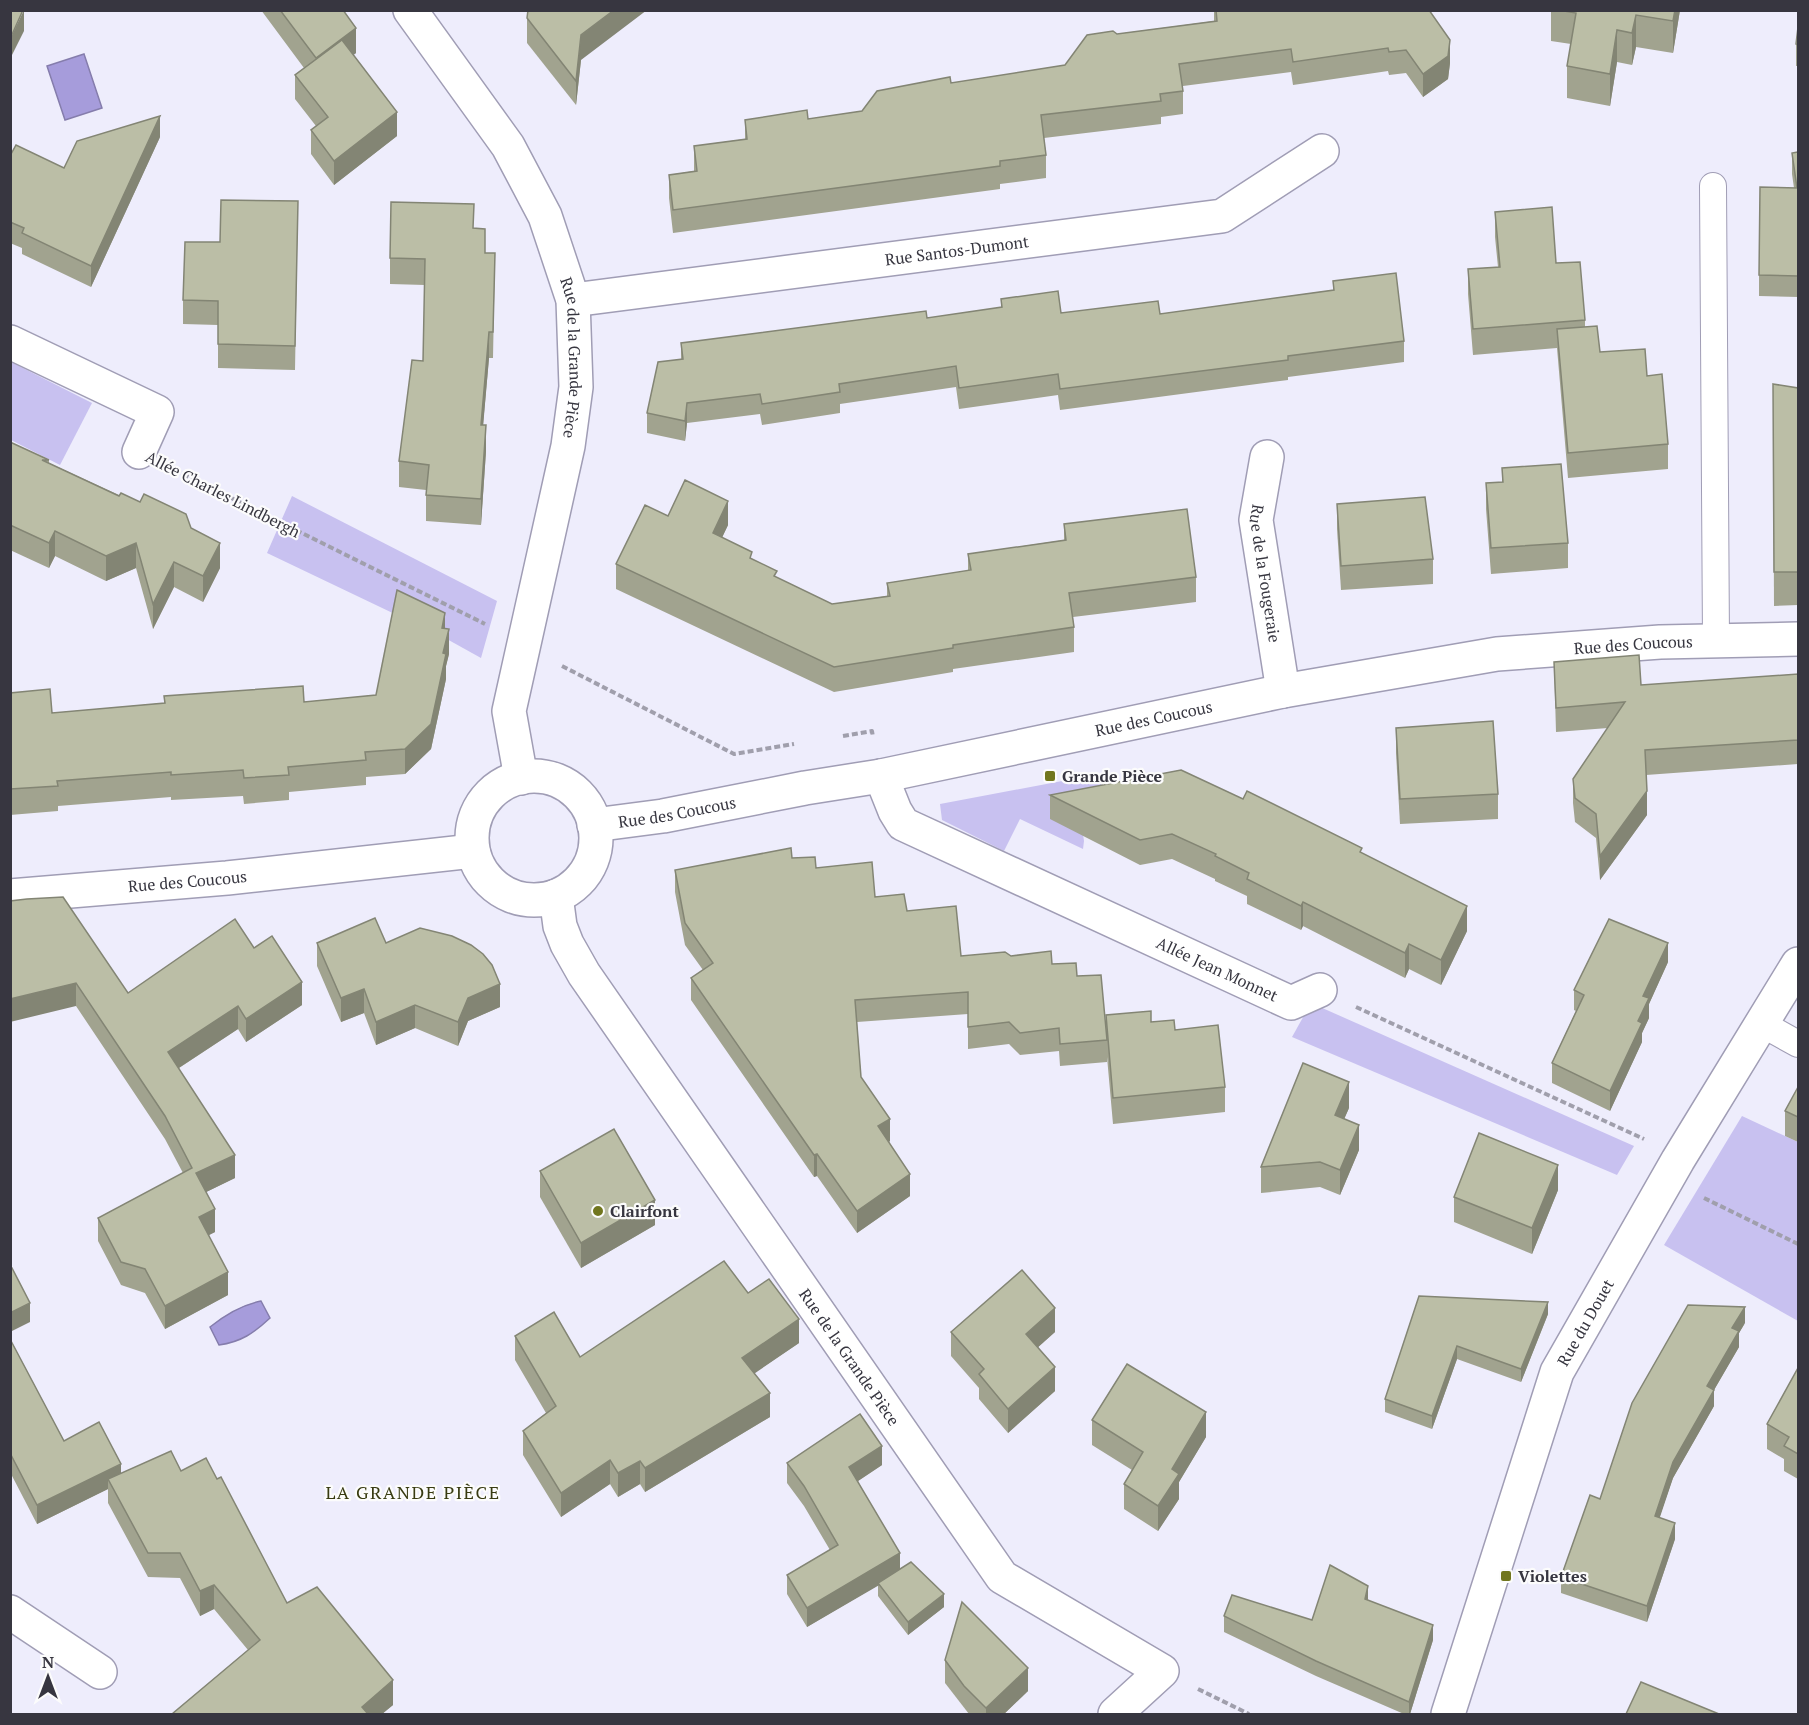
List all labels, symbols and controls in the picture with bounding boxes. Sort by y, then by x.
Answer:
street label: Rue Santos-Dumont [884,230,1030,271]
street label: Rue de la Grande Pièce [555,274,587,440]
street label: Allée Charles Lindbergh [142,445,305,543]
street label: Rue de la Fougeraie [1245,503,1286,644]
street label: Rue des Coucous [1573,630,1693,659]
street label: Rue des Coucous [1093,695,1214,741]
place label: Grande Pièce [1062,765,1163,787]
marker: Grande Pièce [1043,769,1057,783]
street label: Rue des Coucous [617,791,738,833]
street label: Rue des Coucous [127,865,248,897]
street label: Allée Jean Monnet [1153,931,1282,1006]
place label: Clairfont [610,1200,679,1222]
marker: Clairfont [591,1204,605,1218]
street label: Rue du Douet [1552,1275,1619,1370]
street label: Rue de la Grande Pièce [794,1284,905,1430]
district label: LA GRANDE PIÈCE [325,1480,501,1504]
place label: Violettes [1518,1565,1587,1587]
marker: Violettes [1499,1569,1513,1583]
north arrow [18,1647,78,1707]
text: N [42,1651,54,1673]

